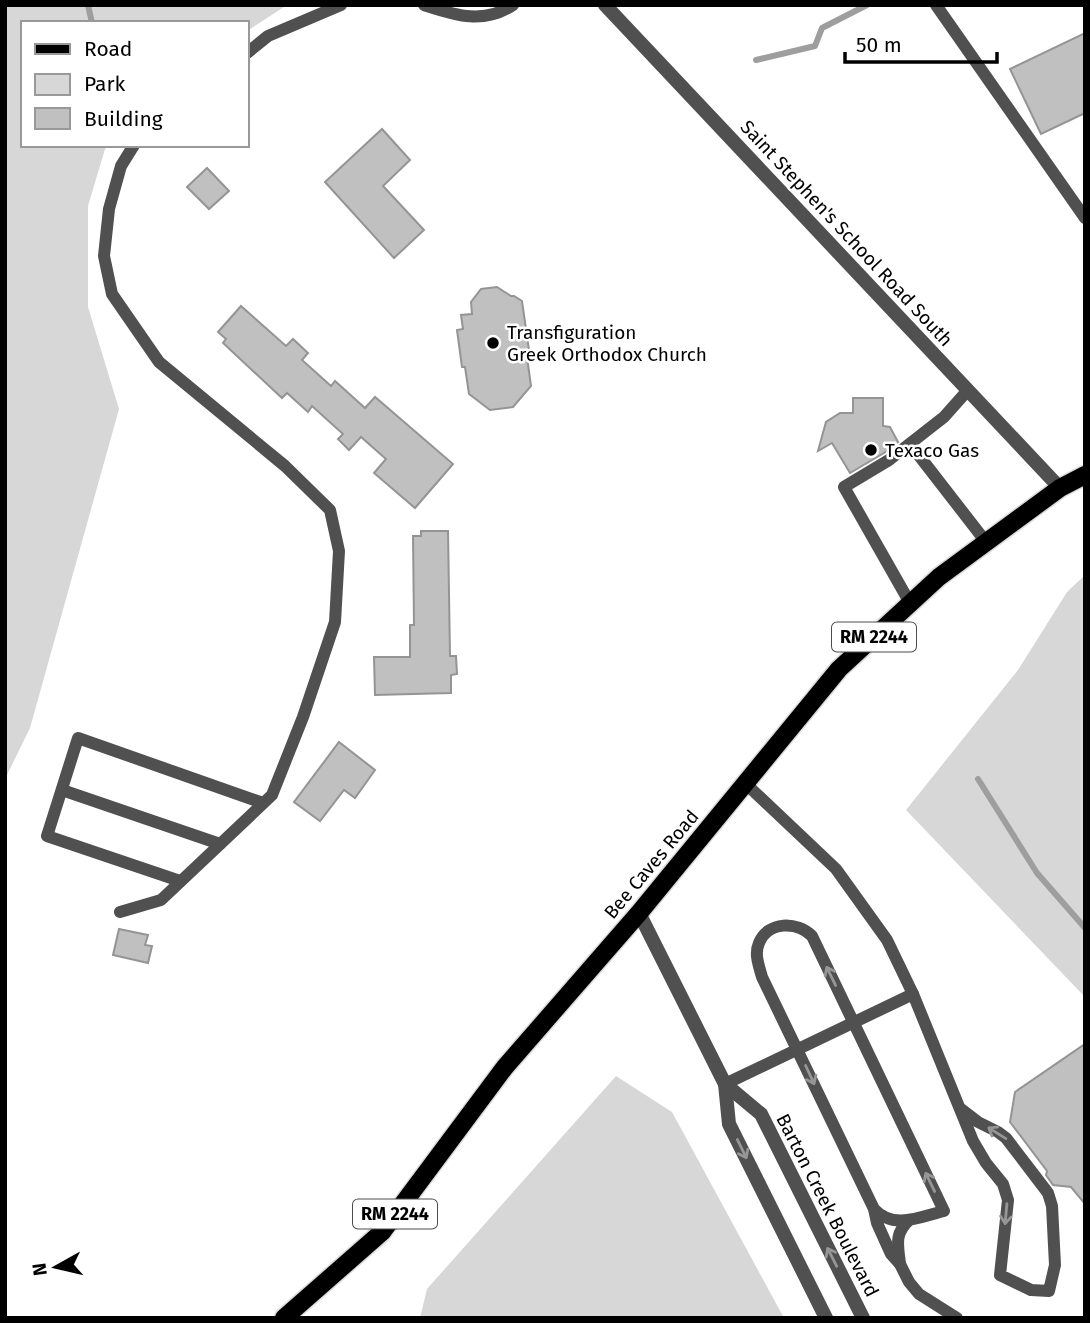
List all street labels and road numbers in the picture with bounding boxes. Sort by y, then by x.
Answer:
street label: Saint Stephen's School Road South [736,116,958,351]
road number: RM 2244 [832,622,916,652]
street label: Bee Caves Road [599,805,704,923]
street label: Barton Creek Boulevard [771,1110,884,1301]
road number: RM 2244 [353,1199,437,1228]

